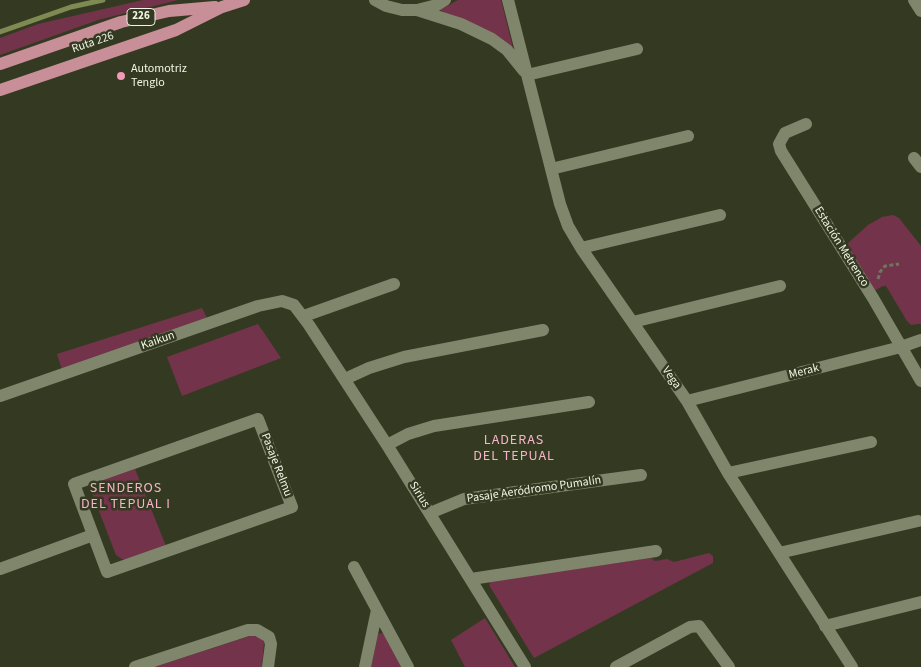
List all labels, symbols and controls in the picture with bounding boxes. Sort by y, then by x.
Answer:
road number: 226 [127,8,155,26]
street label: Ruta 226 [70,29,116,57]
place label: Automotriz Tenglo [131,62,187,90]
marker: Automotriz Tenglo [115,70,127,82]
street label: Estación Metrenco [811,204,871,290]
street label: Kaikun [139,329,177,353]
street label: Merak [787,361,821,383]
street label: Vega [658,364,684,392]
street label: Pasaje Relmu [257,431,295,499]
district label: LADERAS DEL TEPUAL [472,433,556,466]
street label: Pasaje Aeródromo Pumalín [466,473,602,507]
street label: Sirius [405,479,433,511]
district label: SENDEROS DEL TEPUAL I [79,481,173,514]

